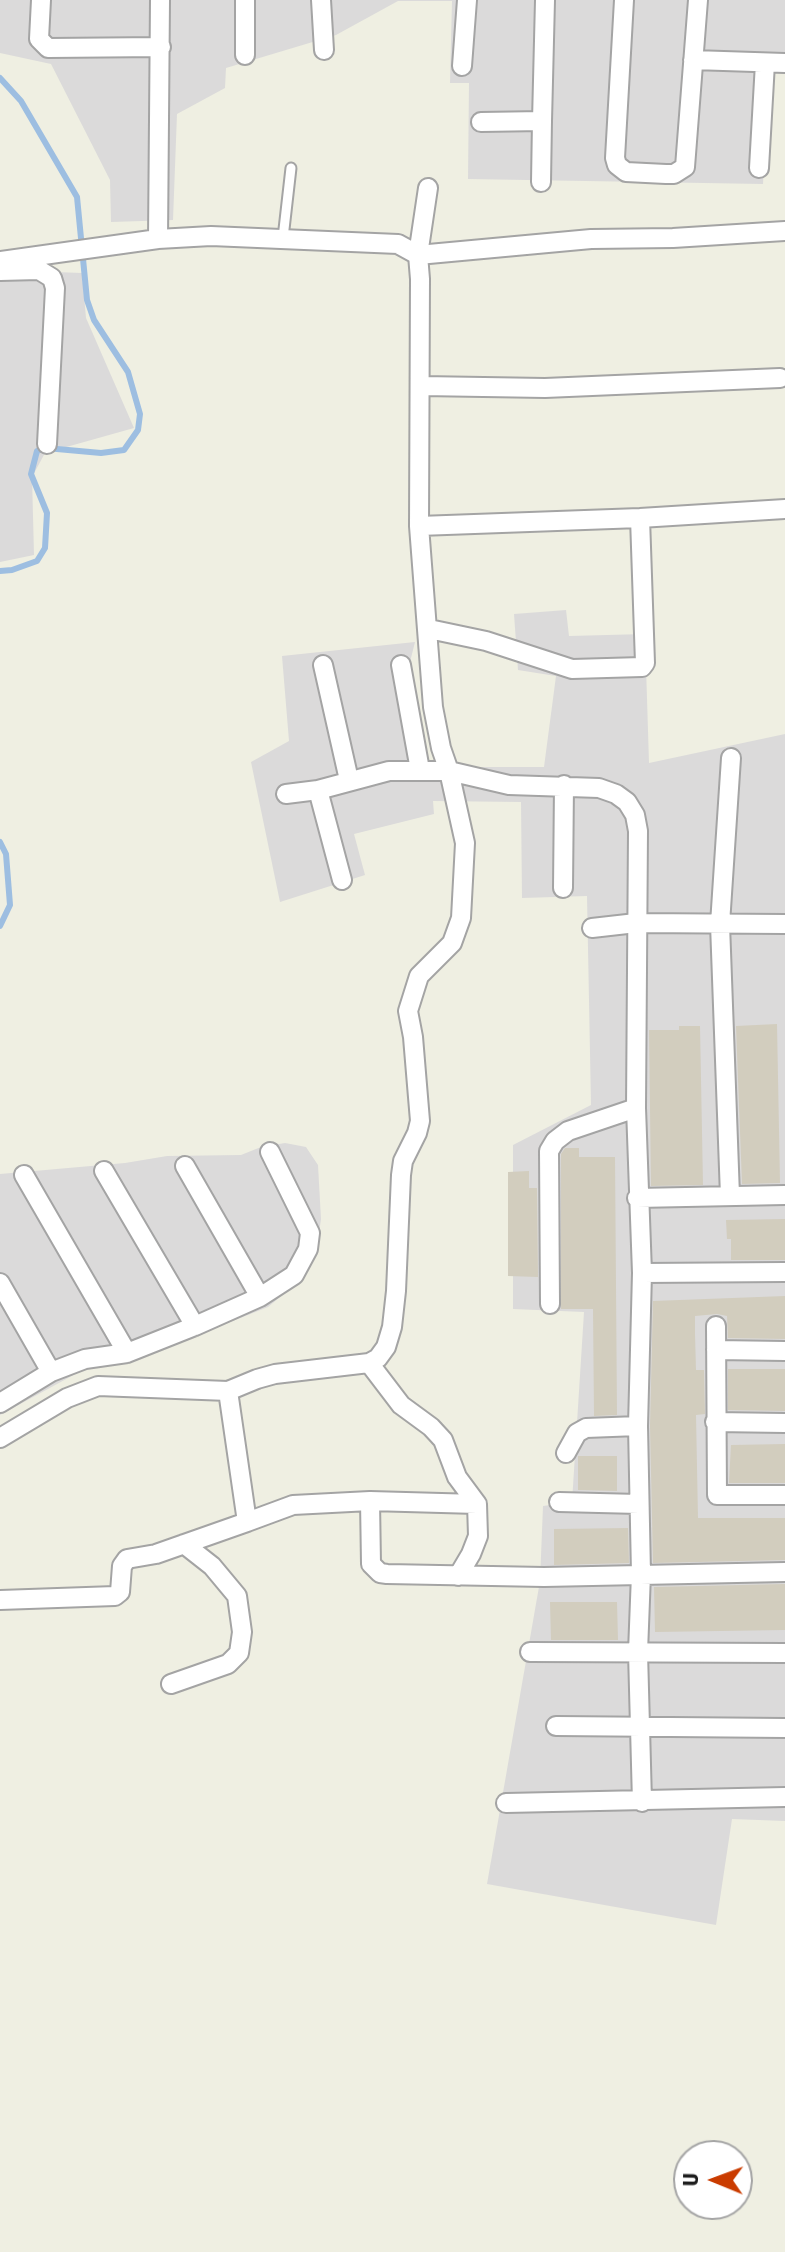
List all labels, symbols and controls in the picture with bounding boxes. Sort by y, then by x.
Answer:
north arrow [673,2140,753,2220]
text: U [677,2173,704,2186]

